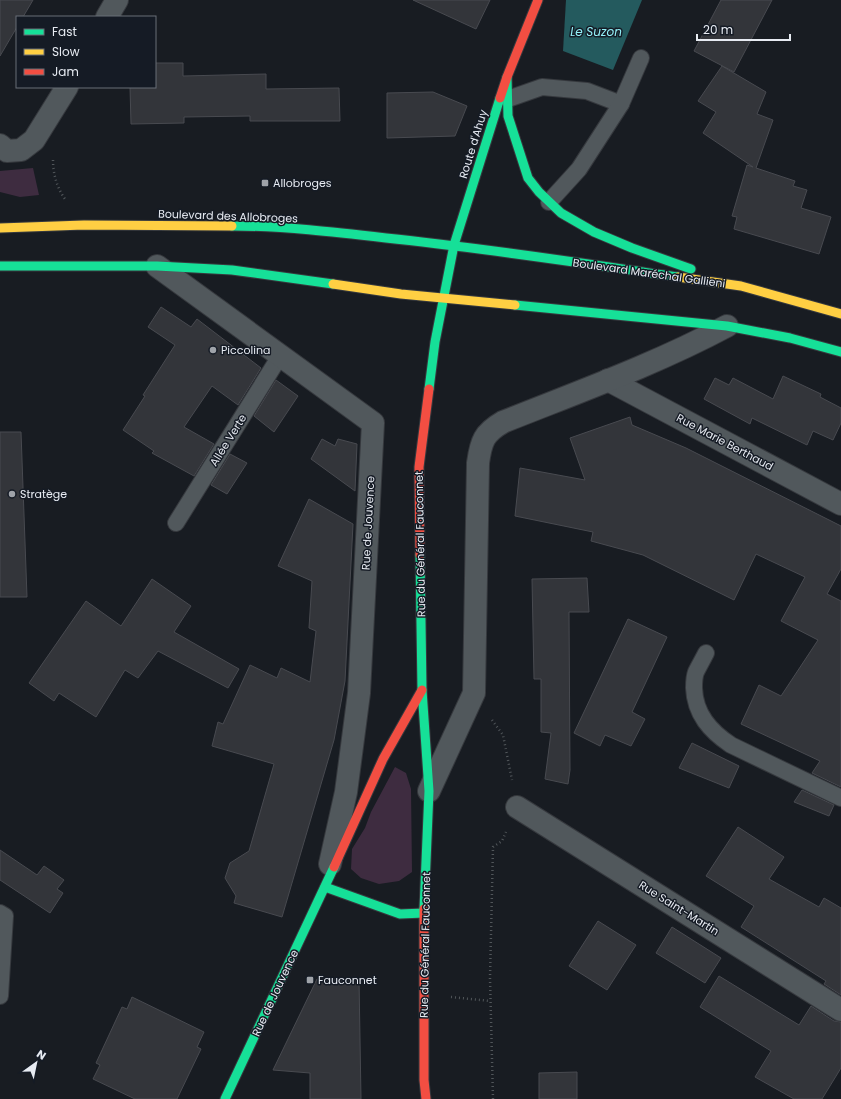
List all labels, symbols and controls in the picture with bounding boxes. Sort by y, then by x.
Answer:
legend [16,16,156,88]
scale bar [697,16,790,42]
text: 20 m [703,21,733,38]
text: Fast [52,23,77,40]
water label: Le Suzon [570,23,622,40]
text: Slow [52,43,80,60]
text: Jam [52,63,79,80]
street label: Route d'Ahuy [455,107,491,180]
place label: Allobroges [273,175,332,191]
marker: Allobroges [260,178,270,188]
street label: Boulevard des Allobroges [158,206,298,226]
street label: Boulevard Maréchal Gallieni [572,254,727,292]
place label: Piccolina [221,342,270,358]
marker: Piccolina [208,345,218,355]
street label: Rue Marie Berthaud [674,410,776,474]
street label: Allée Verte [206,411,250,469]
street label: Rue du Général Fauconnet [411,471,429,617]
street label: Rue de Jouvence [358,475,378,570]
place label: Stratège [20,486,67,502]
marker: Stratège [7,489,17,499]
street label: Rue du Général Fauconnet [416,872,434,1018]
street label: Rue Saint-Martin [636,877,722,939]
street label: Rue de Jouvence [248,947,302,1039]
place label: Fauconnet [318,972,377,988]
marker: Fauconnet [305,975,315,985]
north arrow [16,1043,56,1083]
text: N [34,1046,49,1064]

